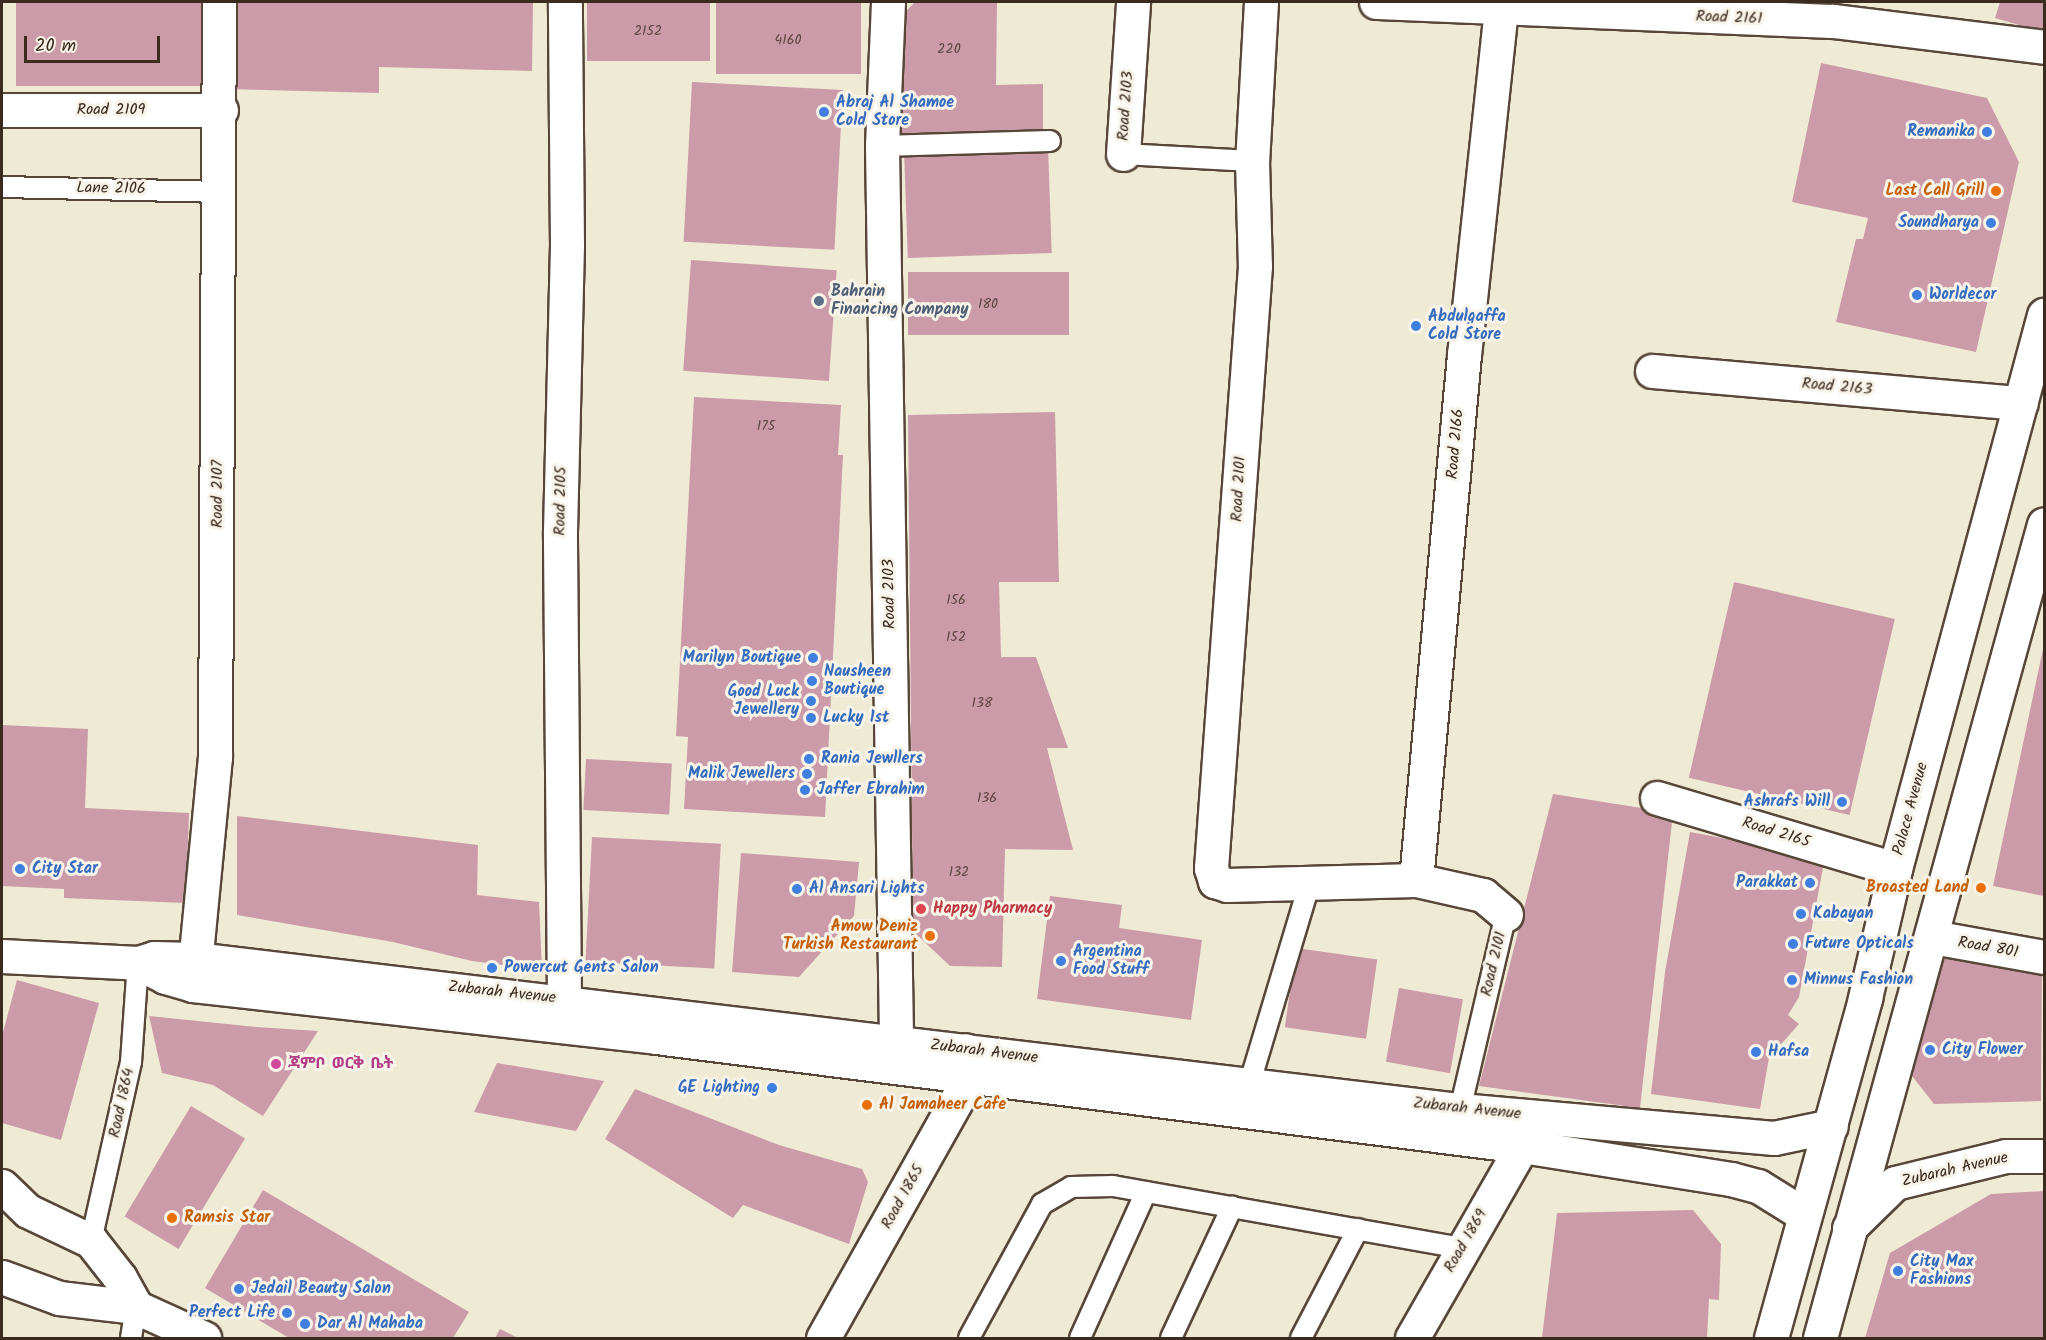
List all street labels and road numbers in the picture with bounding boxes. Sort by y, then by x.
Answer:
street label: Road 2161 [1695,7,1763,29]
street label: Road 2103 [1114,70,1138,142]
street label: Road 2109 [77,100,145,120]
street label: Lane 2106 [76,179,146,199]
street label: Road 2163 [1801,374,1873,400]
street label: Road 2166 [1443,408,1469,480]
street label: Road 2101 [1228,456,1250,522]
street label: Road 2107 [208,460,228,528]
street label: Road 2105 [551,466,571,536]
street label: Road 2103 [880,559,900,629]
street label: Palace Avenue [1889,760,1933,858]
street label: Road 2165 [1740,814,1812,852]
street label: Road 2101 [1477,930,1511,998]
street label: Road 801 [1956,933,2020,963]
street label: Zubarah Avenue [447,978,557,1008]
street label: Zubarah Avenue [929,1036,1039,1068]
street label: Road 1864 [105,1066,139,1140]
street label: Zubarah Avenue [1412,1094,1522,1124]
street label: Zubarah Avenue [1900,1148,2010,1192]
street label: Road 1865 [877,1161,929,1233]
street label: Road 1869 [1440,1206,1492,1276]

